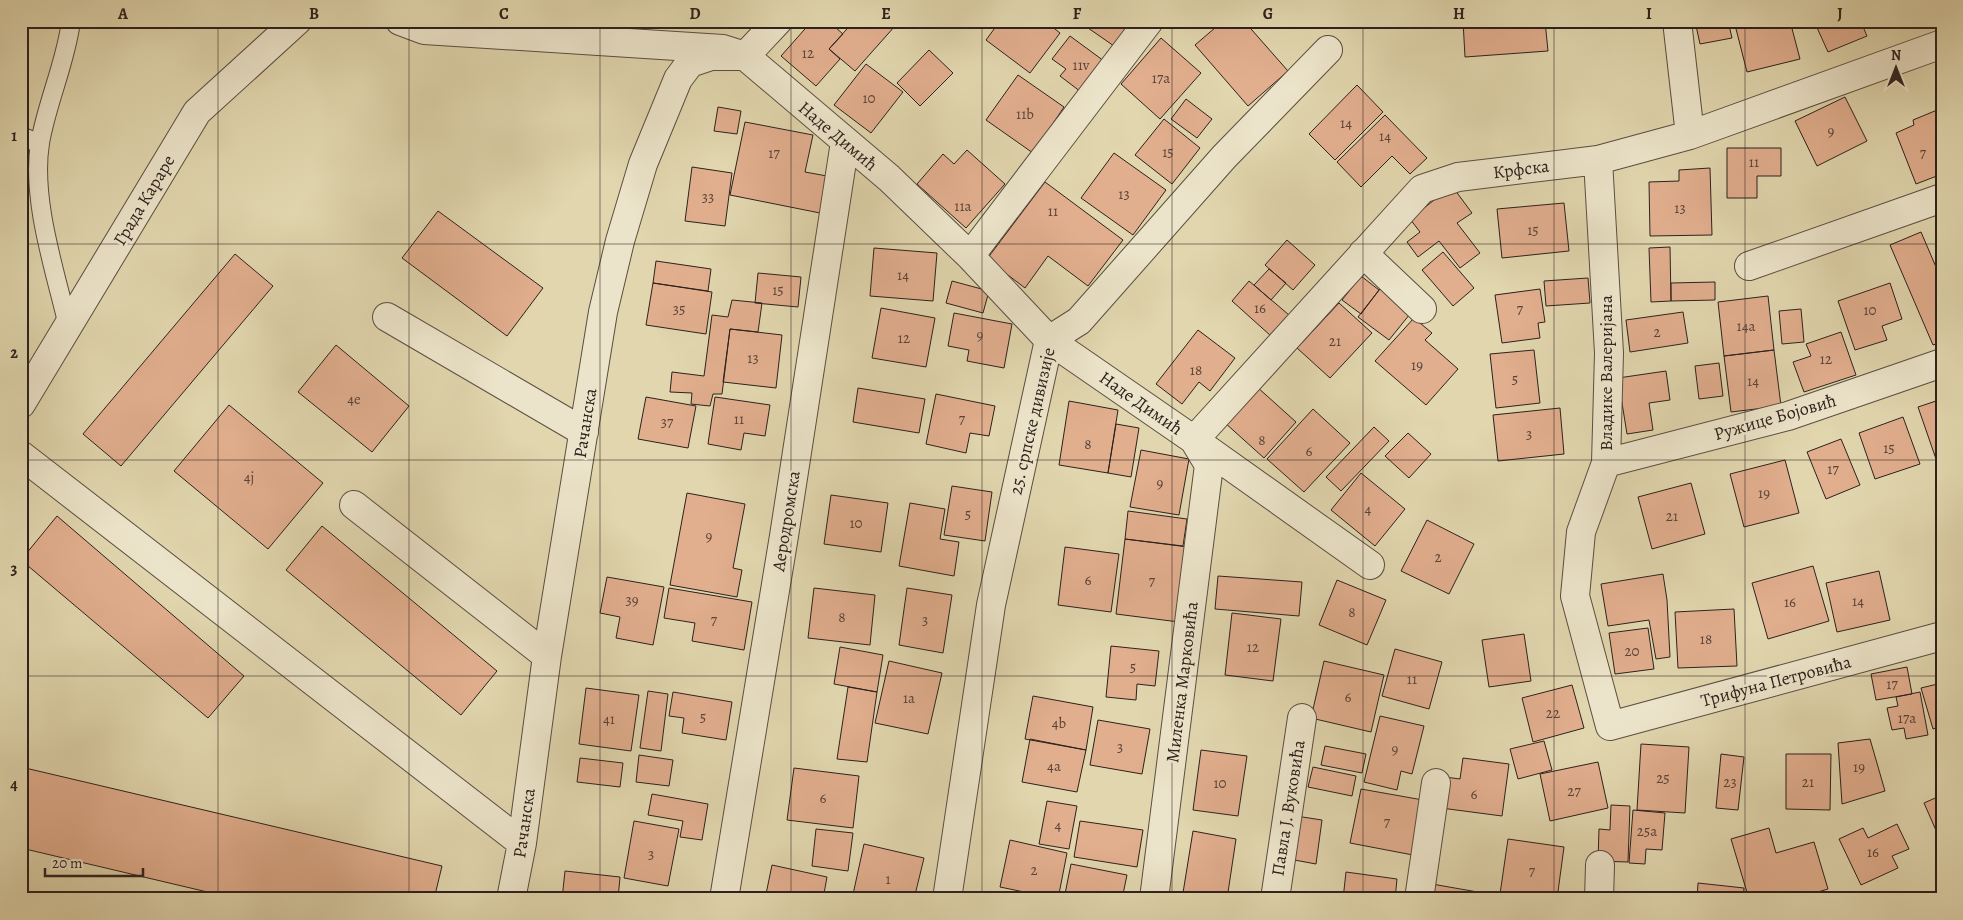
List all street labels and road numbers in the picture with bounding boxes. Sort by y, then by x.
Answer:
street label: Наде Димић [793,96,883,176]
street label: Града Караре [108,150,180,250]
street label: Крфска [1491,154,1551,184]
street label: Владике Валеријана [1594,294,1618,451]
street label: 25. српске дивизије [1003,345,1061,497]
street label: Наде Димић [1095,366,1188,441]
street label: Рачанска [568,386,602,460]
street label: Ружице Бојовић [1711,388,1839,446]
street label: Аеродромска [766,468,806,574]
street label: Миленка Марковића [1160,599,1204,764]
street label: Трифуна Петровића [1698,649,1854,713]
street label: Павла Ј. Вуковића [1265,738,1311,878]
street label: Рачанска [507,786,541,859]

